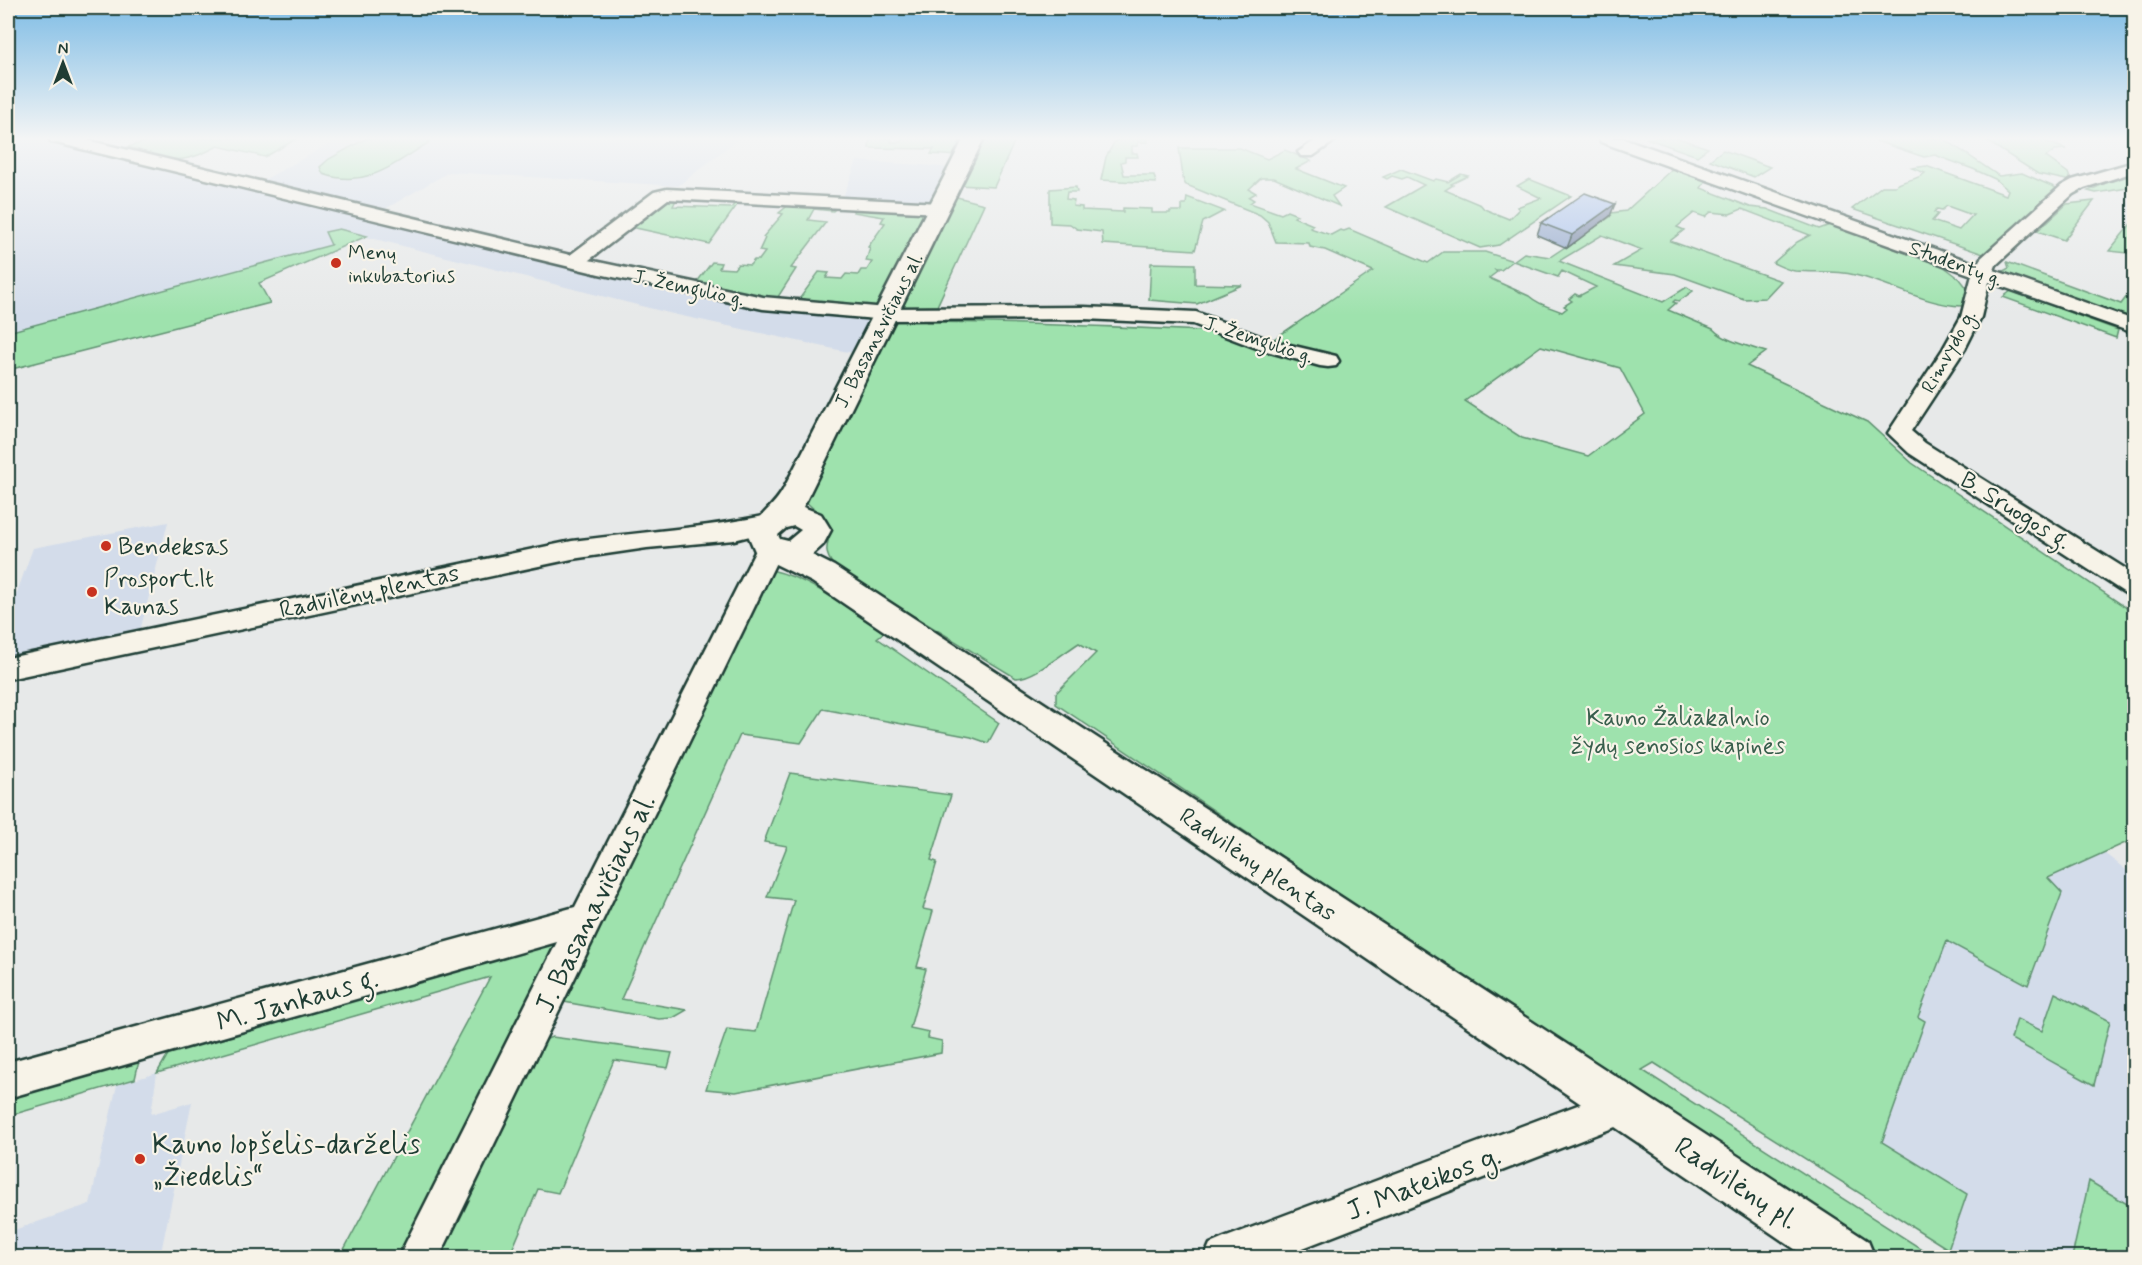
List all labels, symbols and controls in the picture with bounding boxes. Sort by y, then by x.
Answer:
north arrow [33,33,93,93]
text: N [58,39,68,60]
street label: Studentų g. [1905,235,2006,294]
place label: Menų inkubatorius [348,240,455,290]
street label: J. Basanavičiaus al. [829,248,930,413]
marker: Menų inkubatorius [329,256,343,270]
street label: J. Žemgulio g. [630,263,747,315]
street label: Rimvydo g. [1915,305,1984,399]
street label: J. Žemgulio g. [1200,310,1317,373]
street label: B. Sruogos g. [1952,465,2076,560]
place label: Bendeksas [118,532,229,563]
marker: Bendeksas [99,539,113,553]
street label: Radvilėnų plentas [277,558,462,627]
place label: Prosport.lt Kaunas [104,564,214,623]
marker: Prosport.lt Kaunas [85,585,99,599]
park label: Kauno Žaliakalnio žydų senosios kapinės [1571,703,1785,762]
street label: J. Basanavičiaus al. [527,788,665,1020]
street label: Radvilėnų plentas [1173,801,1342,929]
street label: M. Jankaus g. [212,961,384,1045]
place label: Kauno lopšelis-darželis „Žiedelis“ [152,1127,420,1196]
street label: Radvilėnų pl. [1666,1129,1805,1239]
street label: J. Mateikos g. [1341,1138,1507,1233]
marker: Kauno lopšelis-darželis „Žiedelis“ [133,1152,147,1166]

